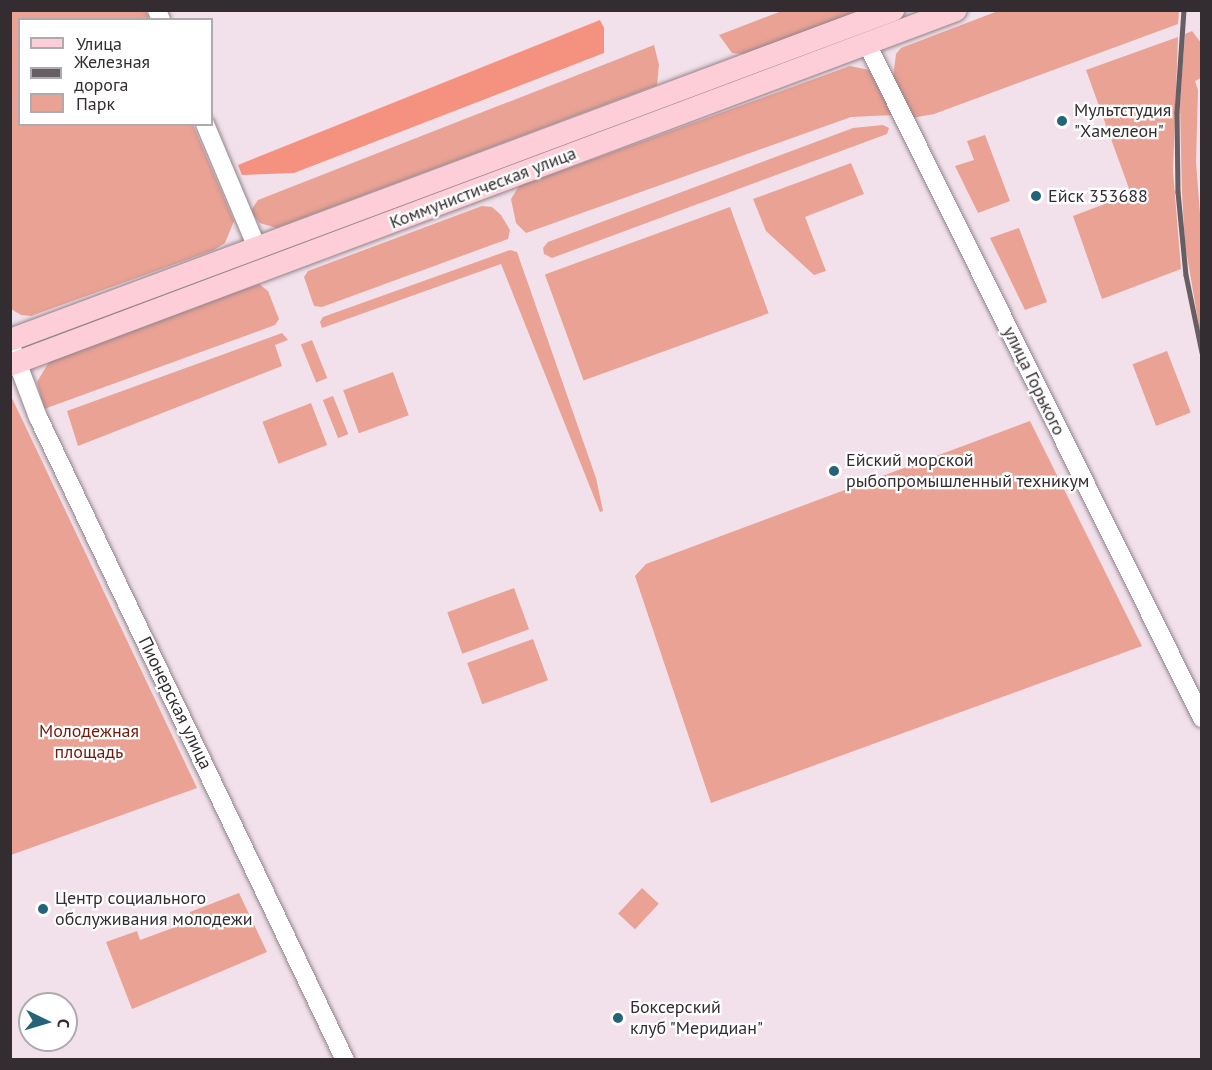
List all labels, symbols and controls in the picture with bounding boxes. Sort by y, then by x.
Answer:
legend [18,18,213,126]
text: Улица [76,32,122,55]
text: Железная дорога [74,50,150,96]
text: Парк [76,92,115,115]
place label: Мультстудия "Хамелеон" [1074,100,1171,142]
marker: Мультстудия "Хамелеон" [1055,114,1069,128]
street label: Коммунистическая улица [387,142,579,234]
place label: Ейск 353688 [1048,185,1148,207]
marker: Ейск 353688 [1029,189,1043,203]
street label: улица Горького [998,323,1070,439]
place label: Ейский морской рыбопромышленный техникум [846,450,1090,492]
marker: Ейский морской рыбопромышленный техникум [827,464,841,478]
street label: Пионерская улица [134,633,216,773]
park label: Молодежная площадь [39,721,139,764]
place label: Центр социального обслуживания молодежи [55,888,253,930]
marker: Центр социального обслуживания молодежи [36,902,50,916]
north arrow [18,992,78,1052]
place label: Боксерский клуб "Меридиан" [630,997,764,1040]
marker: Боксерский клуб "Меридиан" [611,1011,625,1025]
text: С [54,1018,74,1029]

